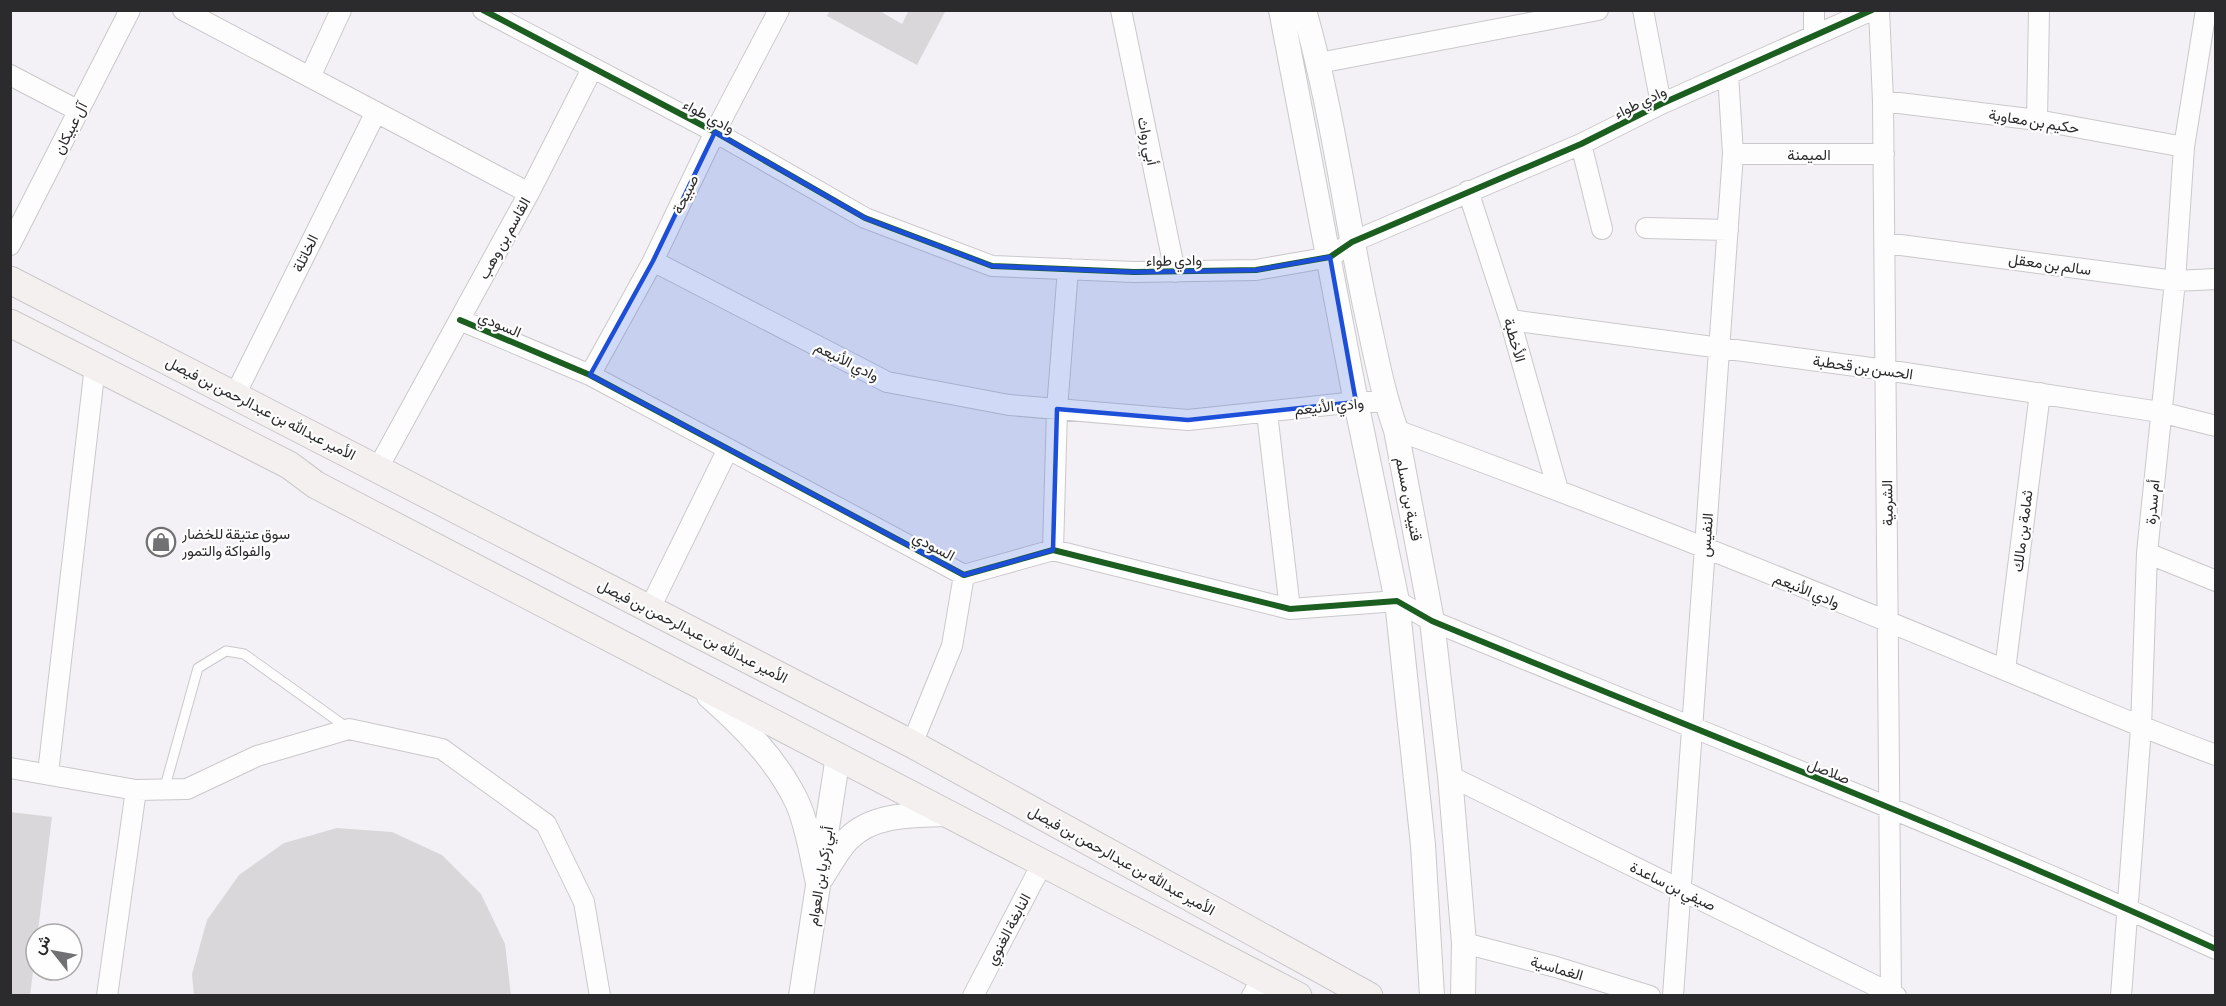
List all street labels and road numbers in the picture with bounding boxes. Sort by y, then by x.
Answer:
street label: وادي طواء [1611,82,1671,126]
street label: وادي طواء [678,95,738,141]
street label: آل عبيكان [50,98,92,157]
street label: حكيم بن معاوية [1987,105,2081,139]
street label: أبي رواث [1130,115,1162,168]
street label: الميمنة [1787,146,1831,164]
street label: صبيحة [668,172,703,217]
street label: القاسم بن وهب [475,194,535,283]
street label: الخاتلة [289,232,321,274]
street label: سالم بن معقل [2007,250,2092,280]
street label: وادي طواء [1146,251,1202,274]
street label: السودي [474,307,524,345]
street label: الأخطبة [1500,316,1529,364]
street label: وادي الأنيعم [810,338,882,389]
street label: الحسن بن قحطبة [1812,352,1914,384]
street label: الأمير عبدالله بن عبدالرحمن بن فيصل [162,353,359,465]
street label: وادي الأنيعم [1293,394,1365,423]
street label: قتيبة بن مسلم [1391,456,1425,543]
street label: أم سدرة [2142,478,2164,525]
street label: الشرمية [1878,480,1897,526]
street label: ثمامة بن مالك [2009,489,2037,573]
street label: النفيس [1696,512,1718,558]
street label: السودي [908,528,958,568]
street label: وادي الأنيعم [1770,569,1843,616]
street label: الأمير عبدالله بن عبدالرحمن بن فيصل [594,576,791,688]
street label: صلاصل [1805,755,1853,788]
street label: الأمير عبدالله بن عبدالرحمن بن فيصل [1025,802,1218,920]
street label: أبي زكريا بن العوام [804,824,841,928]
street label: صيفي بن ساعدة [1625,858,1719,919]
street label: النابغة الغنوي [982,890,1038,970]
street label: الغماسية [1528,952,1585,985]

